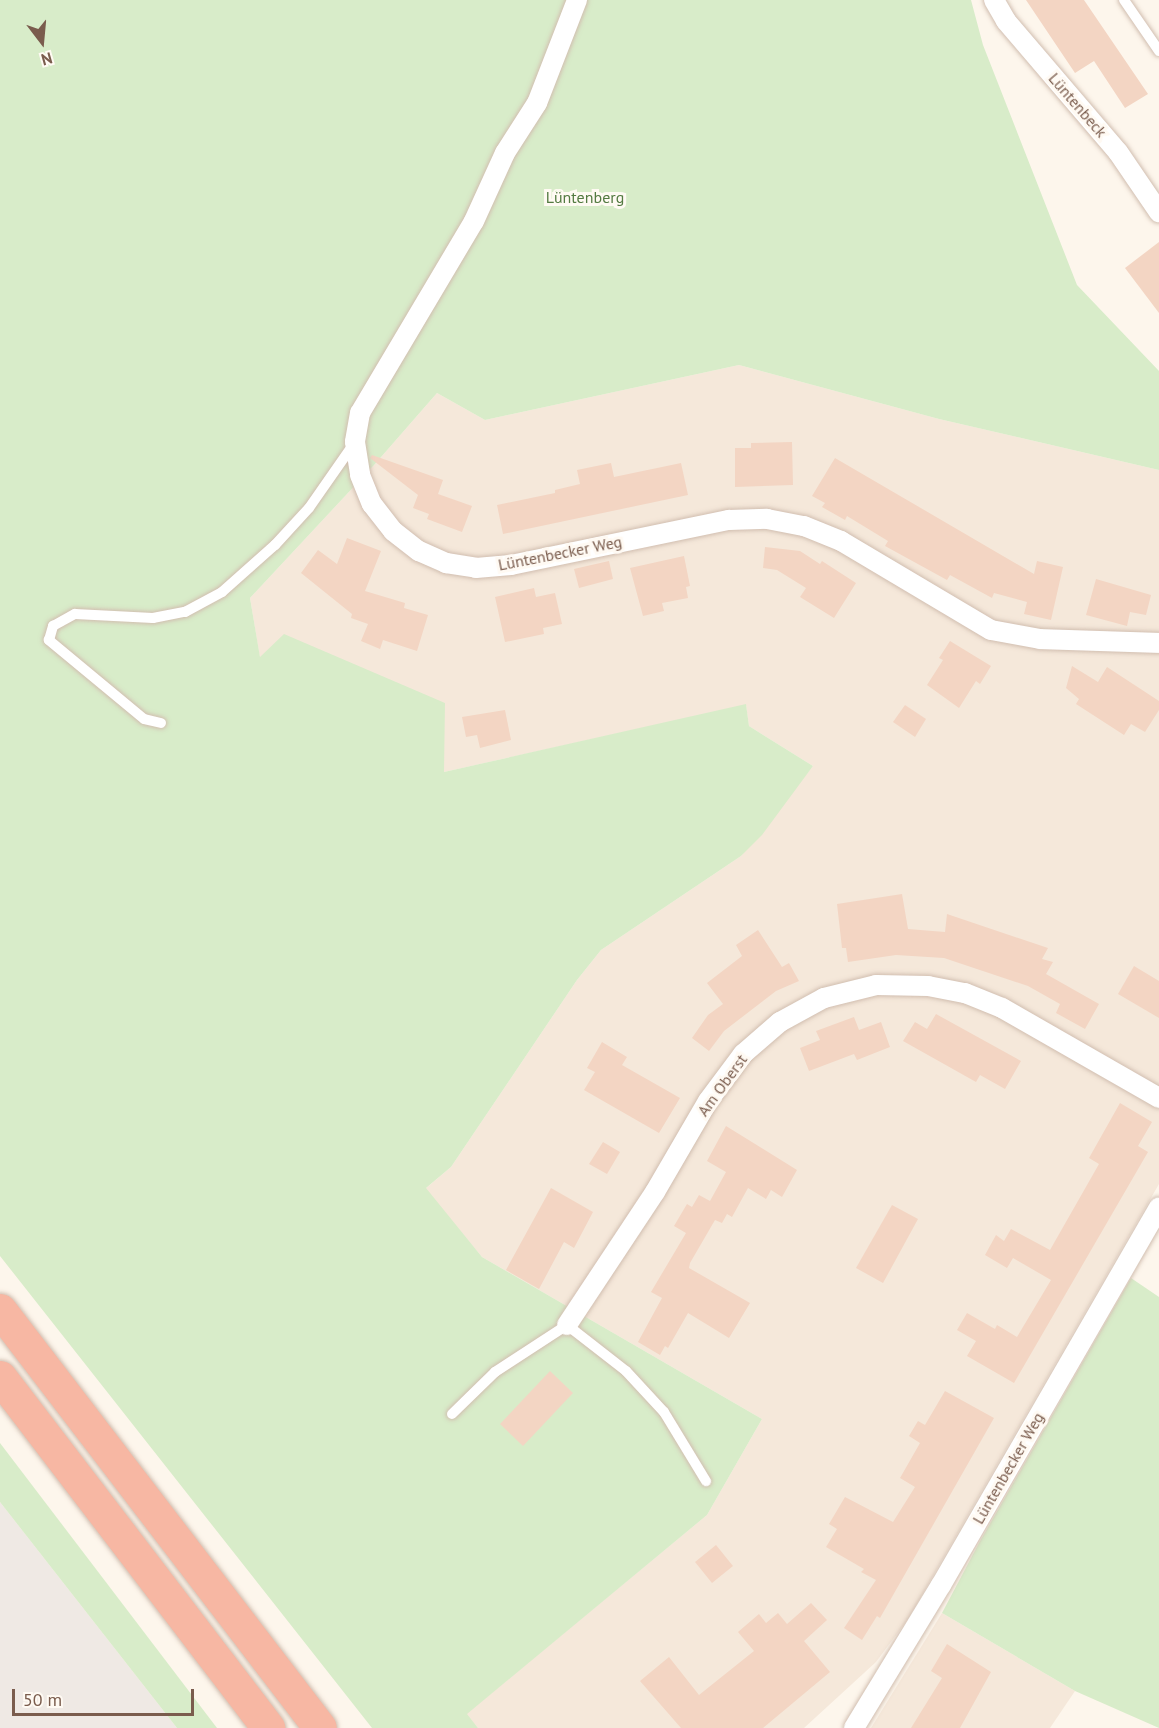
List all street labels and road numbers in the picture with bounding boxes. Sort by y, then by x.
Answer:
street label: Lüntenbeck [1045,69,1111,141]
street label: Lüntenbecker Weg [496,532,624,574]
street label: Am Oberst [693,1050,751,1120]
street label: Lüntenbecker Weg [968,1409,1048,1527]

